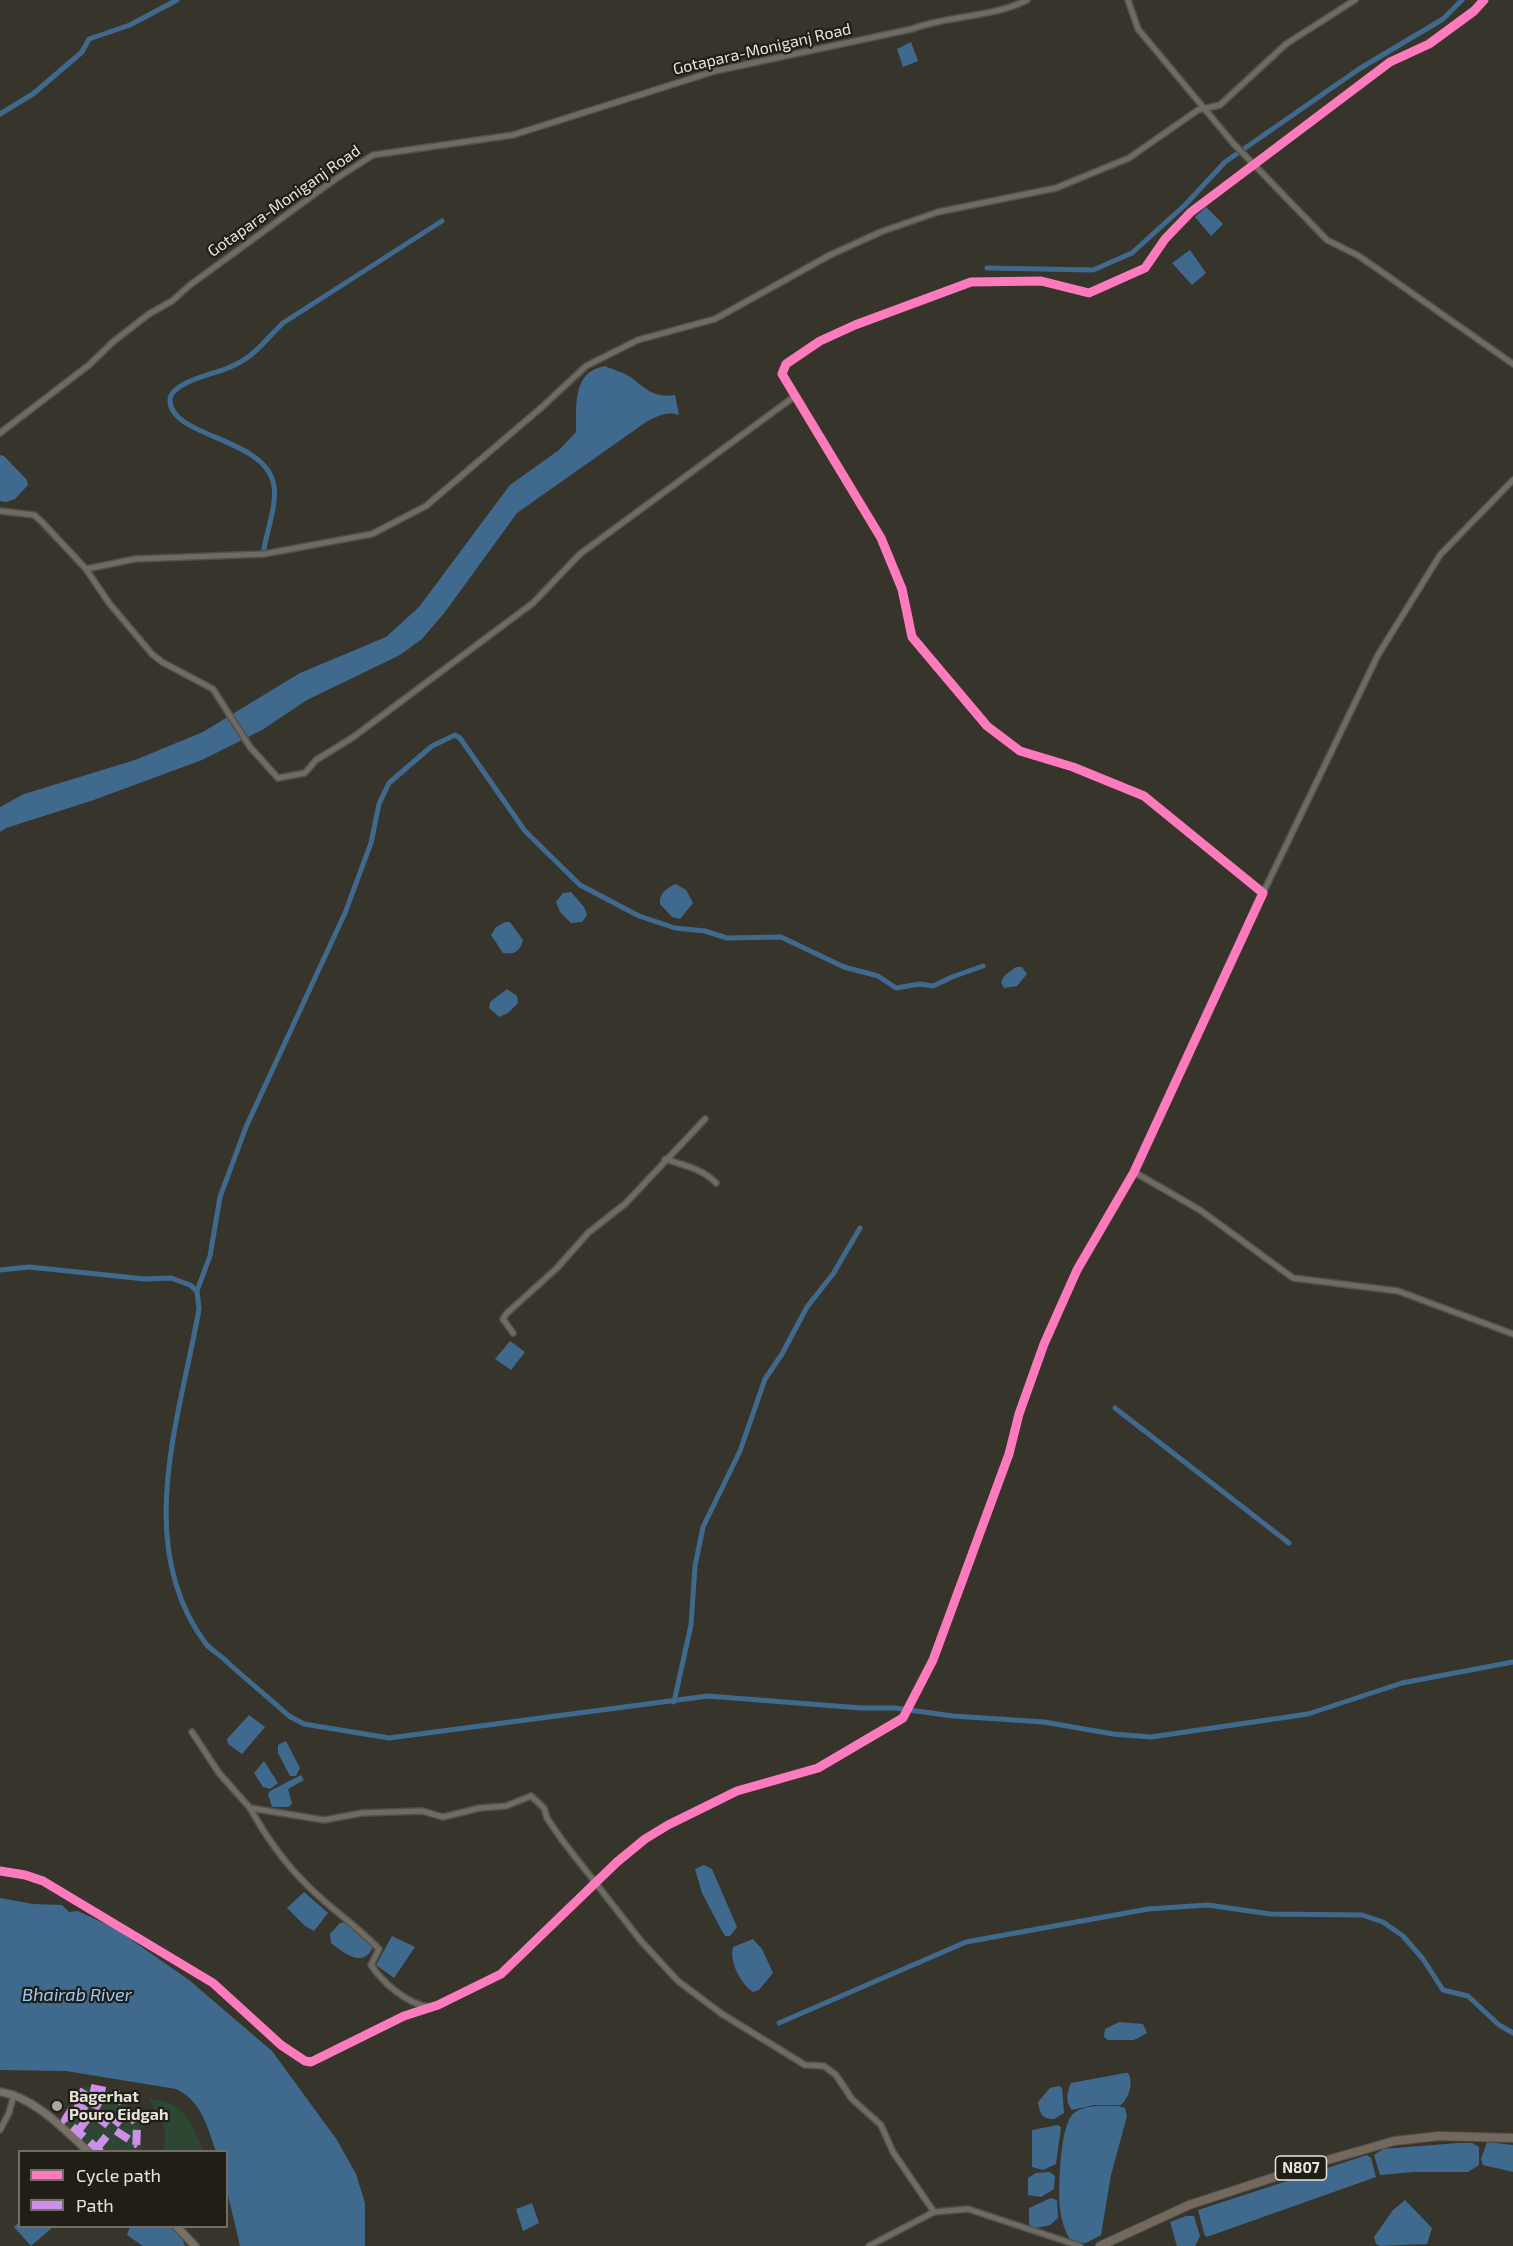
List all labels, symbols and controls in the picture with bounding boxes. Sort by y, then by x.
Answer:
street label: Gotapara-Moniganj Road [671,19,853,79]
street label: Gotapara-Moniganj Road [204,141,364,261]
water label: Bhairab River [22,1984,132,2006]
place label: Bagerhat Pouro Eidgah [69,2087,169,2125]
marker: Bagerhat Pouro Eidgah [50,2099,64,2113]
legend [18,2150,228,2228]
road number: N807 [1276,2156,1326,2180]
text: Cycle path [76,2164,161,2186]
text: Path [76,2194,114,2216]

